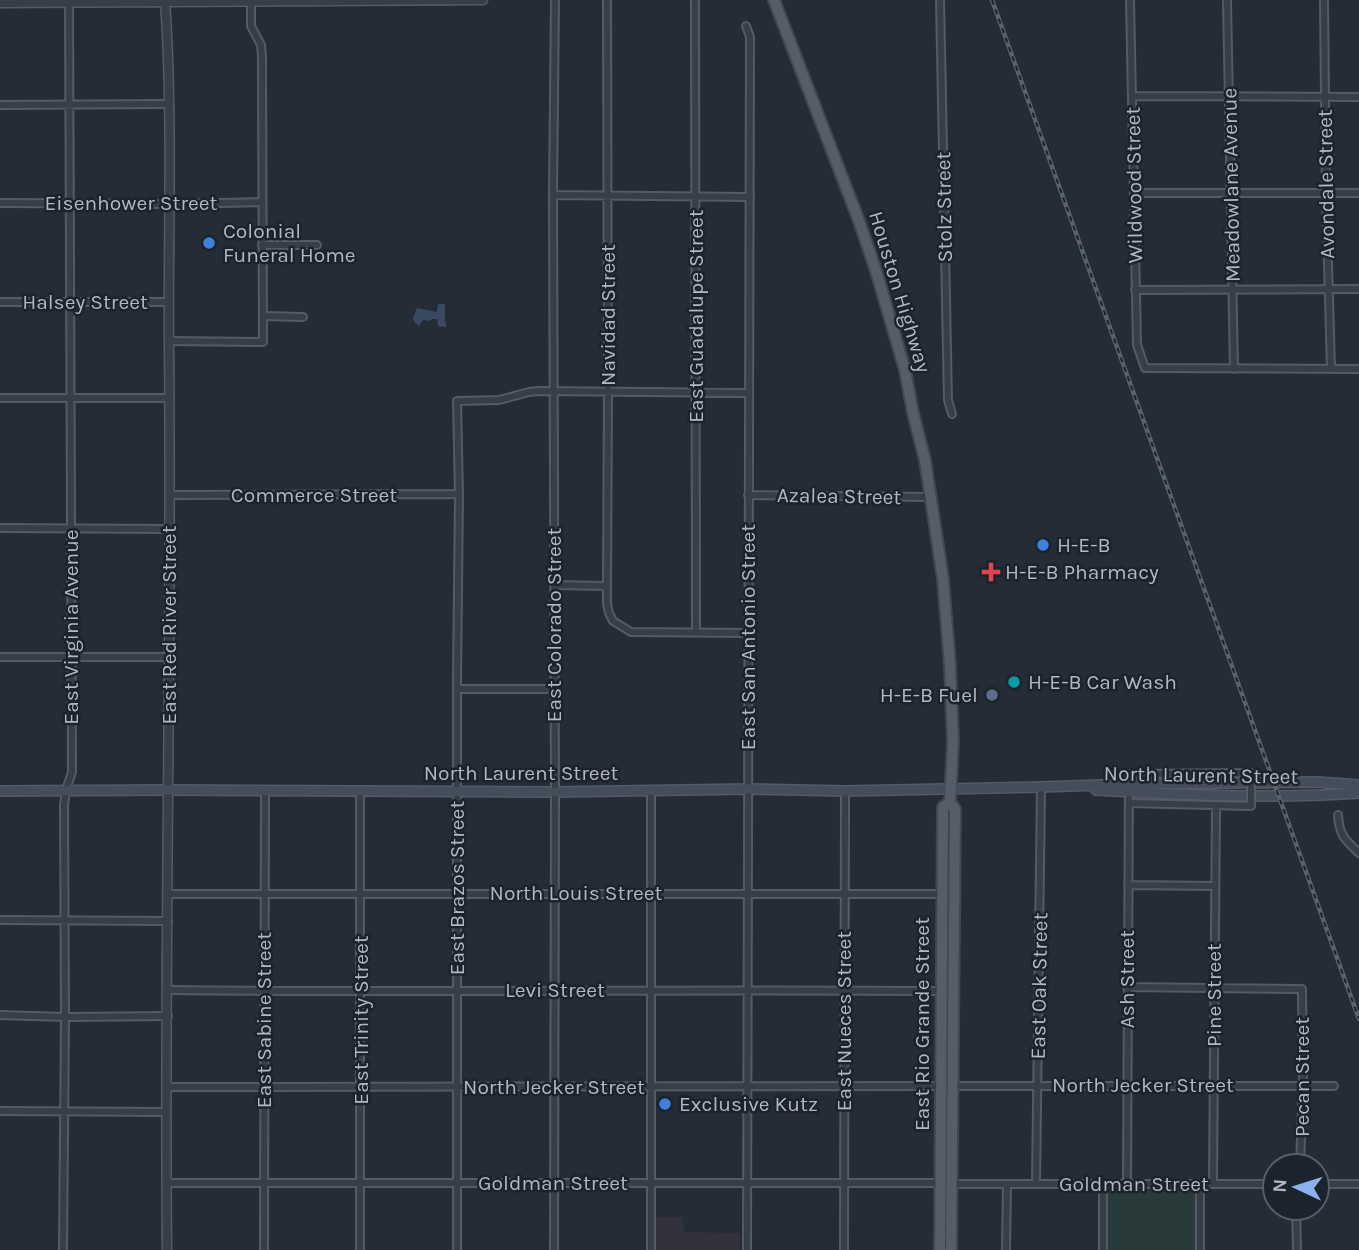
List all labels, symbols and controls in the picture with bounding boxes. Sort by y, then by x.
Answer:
street label: Meadowlane Avenue [1217,88,1245,282]
street label: Wildwood Street [1121,106,1147,264]
street label: Avondale Street [1313,109,1339,259]
street label: Stolz Street [931,151,957,262]
street label: Eisenhower Street [45,191,218,215]
street label: Houston Highway [864,208,936,376]
street label: East Guadalupe Street [684,209,708,423]
place label: Colonial Funeral Home [223,219,356,267]
marker: Colonial Funeral Home [201,235,217,251]
street label: Navidad Street [596,244,620,386]
street label: Halsey Street [22,290,148,314]
street label: Commerce Street [231,483,397,507]
street label: Azalea Street [777,483,902,509]
street label: East San Antonio Street [736,524,760,750]
street label: East Red River Street [157,525,181,725]
street label: East Colorado Street [542,528,566,722]
street label: East Virginia Avenue [59,529,83,725]
place label: H-E-B [1057,533,1111,557]
marker: H-E-B [1035,537,1051,553]
place label: H-E-B Pharmacy [1005,560,1159,584]
marker: H-E-B Pharmacy [983,564,999,580]
place label: H-E-B Car Wash [1028,670,1177,694]
marker: H-E-B Car Wash [1006,674,1022,690]
place label: H-E-B Fuel [880,683,978,707]
marker: H-E-B Fuel [984,687,1000,703]
street label: North Laurent Street [424,761,618,785]
street label: North Laurent Street [1103,761,1299,789]
street label: East Brazos Street [445,801,469,975]
street label: North Louis Street [490,881,663,905]
street label: East Oak Street [1026,912,1052,1060]
street label: East Rio Grande Street [910,917,934,1131]
street label: Ash Street [1115,930,1139,1028]
street label: East Nueces Street [832,931,856,1111]
street label: East Sabine Street [252,932,276,1108]
street label: East Trinity Street [349,935,373,1105]
street label: Pine Street [1202,943,1226,1047]
street label: Levi Street [505,978,605,1002]
street label: Pecan Street [1290,1017,1314,1137]
street label: North Jecker Street [1052,1073,1234,1097]
street label: North Jecker Street [463,1075,645,1099]
place label: Exclusive Kutz [679,1092,818,1116]
marker: Exclusive Kutz [657,1096,673,1112]
north arrow [1261,1152,1331,1222]
street label: Goldman Street [478,1171,628,1195]
street label: Goldman Street [1059,1172,1209,1196]
text: N [1269,1178,1291,1193]

